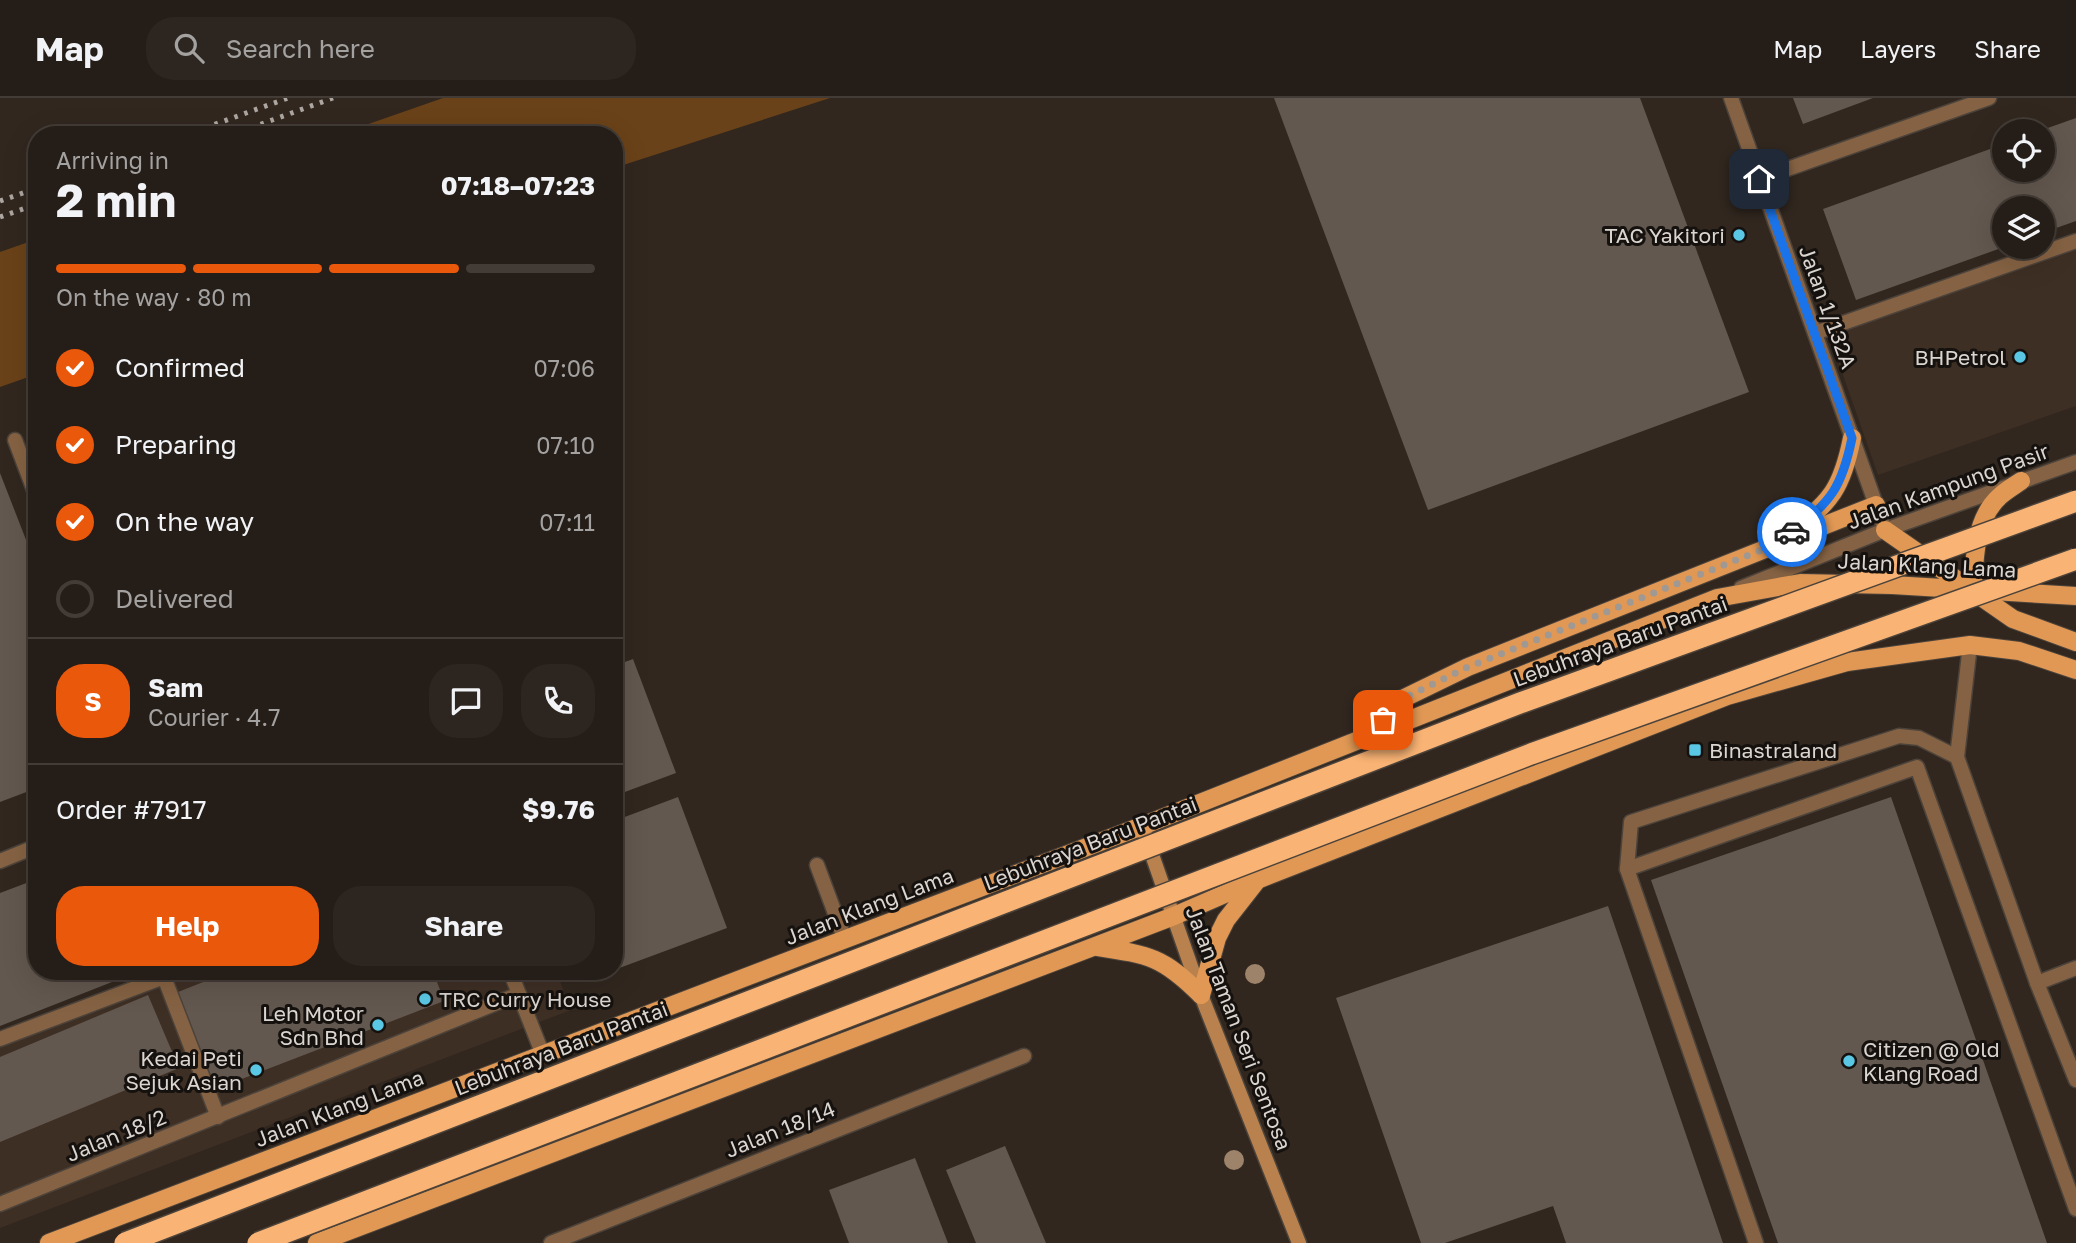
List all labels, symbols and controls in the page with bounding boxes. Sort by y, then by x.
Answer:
search box [146,17,636,80]
text: Map [35,29,104,68]
icon: search [170,29,208,67]
text: Search here [226,33,375,64]
text: Map [1773,34,1822,63]
text: Layers [1860,34,1936,63]
text: Share [1974,34,2041,63]
map controls [1992,119,2055,259]
button: locate [1992,119,2055,182]
text: Arriving in [56,146,169,174]
pin [1729,149,1789,209]
icon: home [1740,160,1778,198]
text: 07:18–07:23 [441,170,595,201]
text: 2 min [56,172,176,227]
button: layers [1992,196,2055,259]
place label: TAC Yakitori [1605,222,1725,248]
marker: TAC Yakitori [1731,227,1747,243]
street label: Jalan 1/132A [1794,242,1862,372]
text: On the way · 80 m [56,283,252,311]
place label: BHPetrol [1915,344,2006,370]
icon: check [56,349,94,387]
marker: BHPetrol [2012,349,2028,365]
text: Confirmed [115,352,245,383]
text: 07:06 [533,354,595,382]
icon: check [56,426,94,464]
text: Preparing [115,429,237,460]
text: 07:10 [536,431,595,459]
street label: Jalan Kampung Pasir [1844,438,2052,534]
courier [1757,497,1827,567]
icon: check [56,503,94,541]
text: On the way [115,506,254,537]
text: 07:11 [539,508,595,536]
icon: car [1773,513,1811,551]
street label: Jalan Klang Lama [1837,547,2017,583]
text: Delivered [115,583,234,614]
street label: Lebuhraya Baru Pantai [1509,590,1731,692]
button: chat [429,664,503,738]
button: phone [521,664,595,738]
text: Sam [148,672,203,703]
text: S [84,686,102,717]
pin [1353,690,1413,750]
icon: bag [1364,701,1402,739]
text: Courier · 4.7 [148,703,280,731]
place label: Binastraland [1709,737,1837,763]
marker: Binastraland [1687,742,1703,758]
street label: Lebuhraya Baru Pantai [980,790,1200,896]
text: Order #7917 [56,794,206,825]
text: $9.76 [522,794,595,825]
street label: Jalan Klang Lama [781,862,957,950]
button: Help [56,886,319,966]
button: Share [333,886,595,966]
street label: Jalan Taman Seri Sentosa [1180,902,1298,1154]
place label: TRC Curry House [439,986,611,1012]
marker: TRC Curry House [417,991,433,1007]
street label: Lebuhraya Baru Pantai [451,995,671,1101]
place label: Leh Motor Sdn Bhd [262,1000,364,1050]
marker: Leh Motor Sdn Bhd [370,1017,386,1033]
place label: Citizen @ Old Klang Road [1863,1036,2000,1086]
place label: Kedai Peti Sejuk Asian [125,1045,242,1095]
marker: Citizen @ Old Klang Road [1841,1053,1857,1069]
marker: Kedai Peti Sejuk Asian [248,1062,264,1078]
street label: Jalan Klang Lama [251,1064,427,1152]
street label: Jalan 18/14 [721,1095,839,1163]
street label: Jalan 18/2 [62,1103,170,1167]

